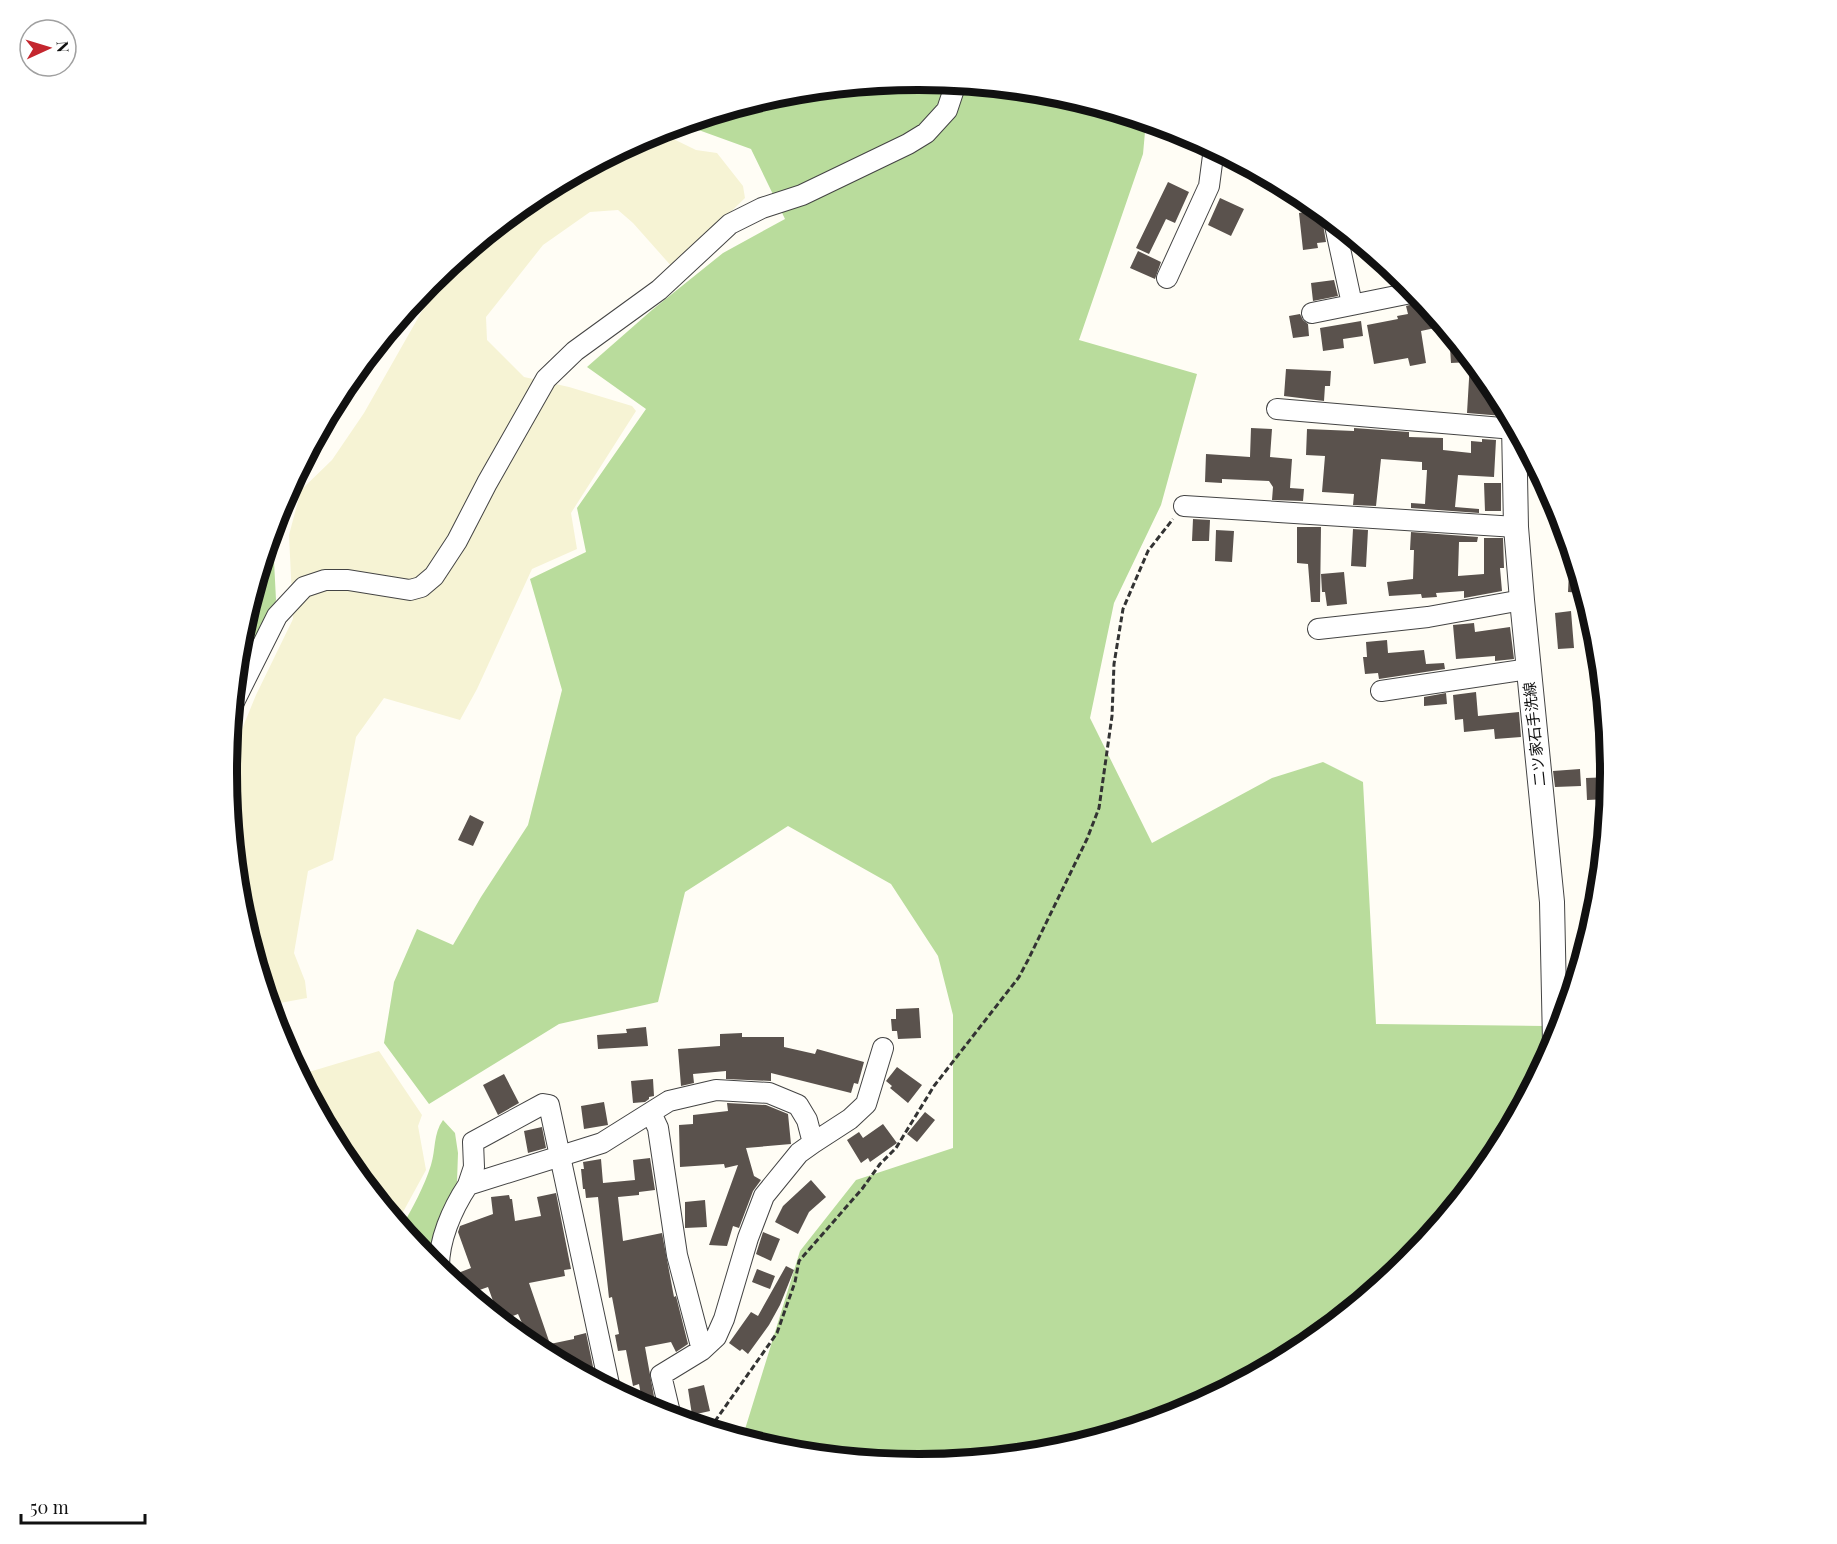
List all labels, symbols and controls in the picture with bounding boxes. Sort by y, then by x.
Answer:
north arrow [18,18,78,78]
text: N [53,40,74,54]
street label: 二ツ家石手洗線 [1519,681,1549,787]
scale bar [21,1487,146,1525]
text: 50 m [30,1495,69,1519]

